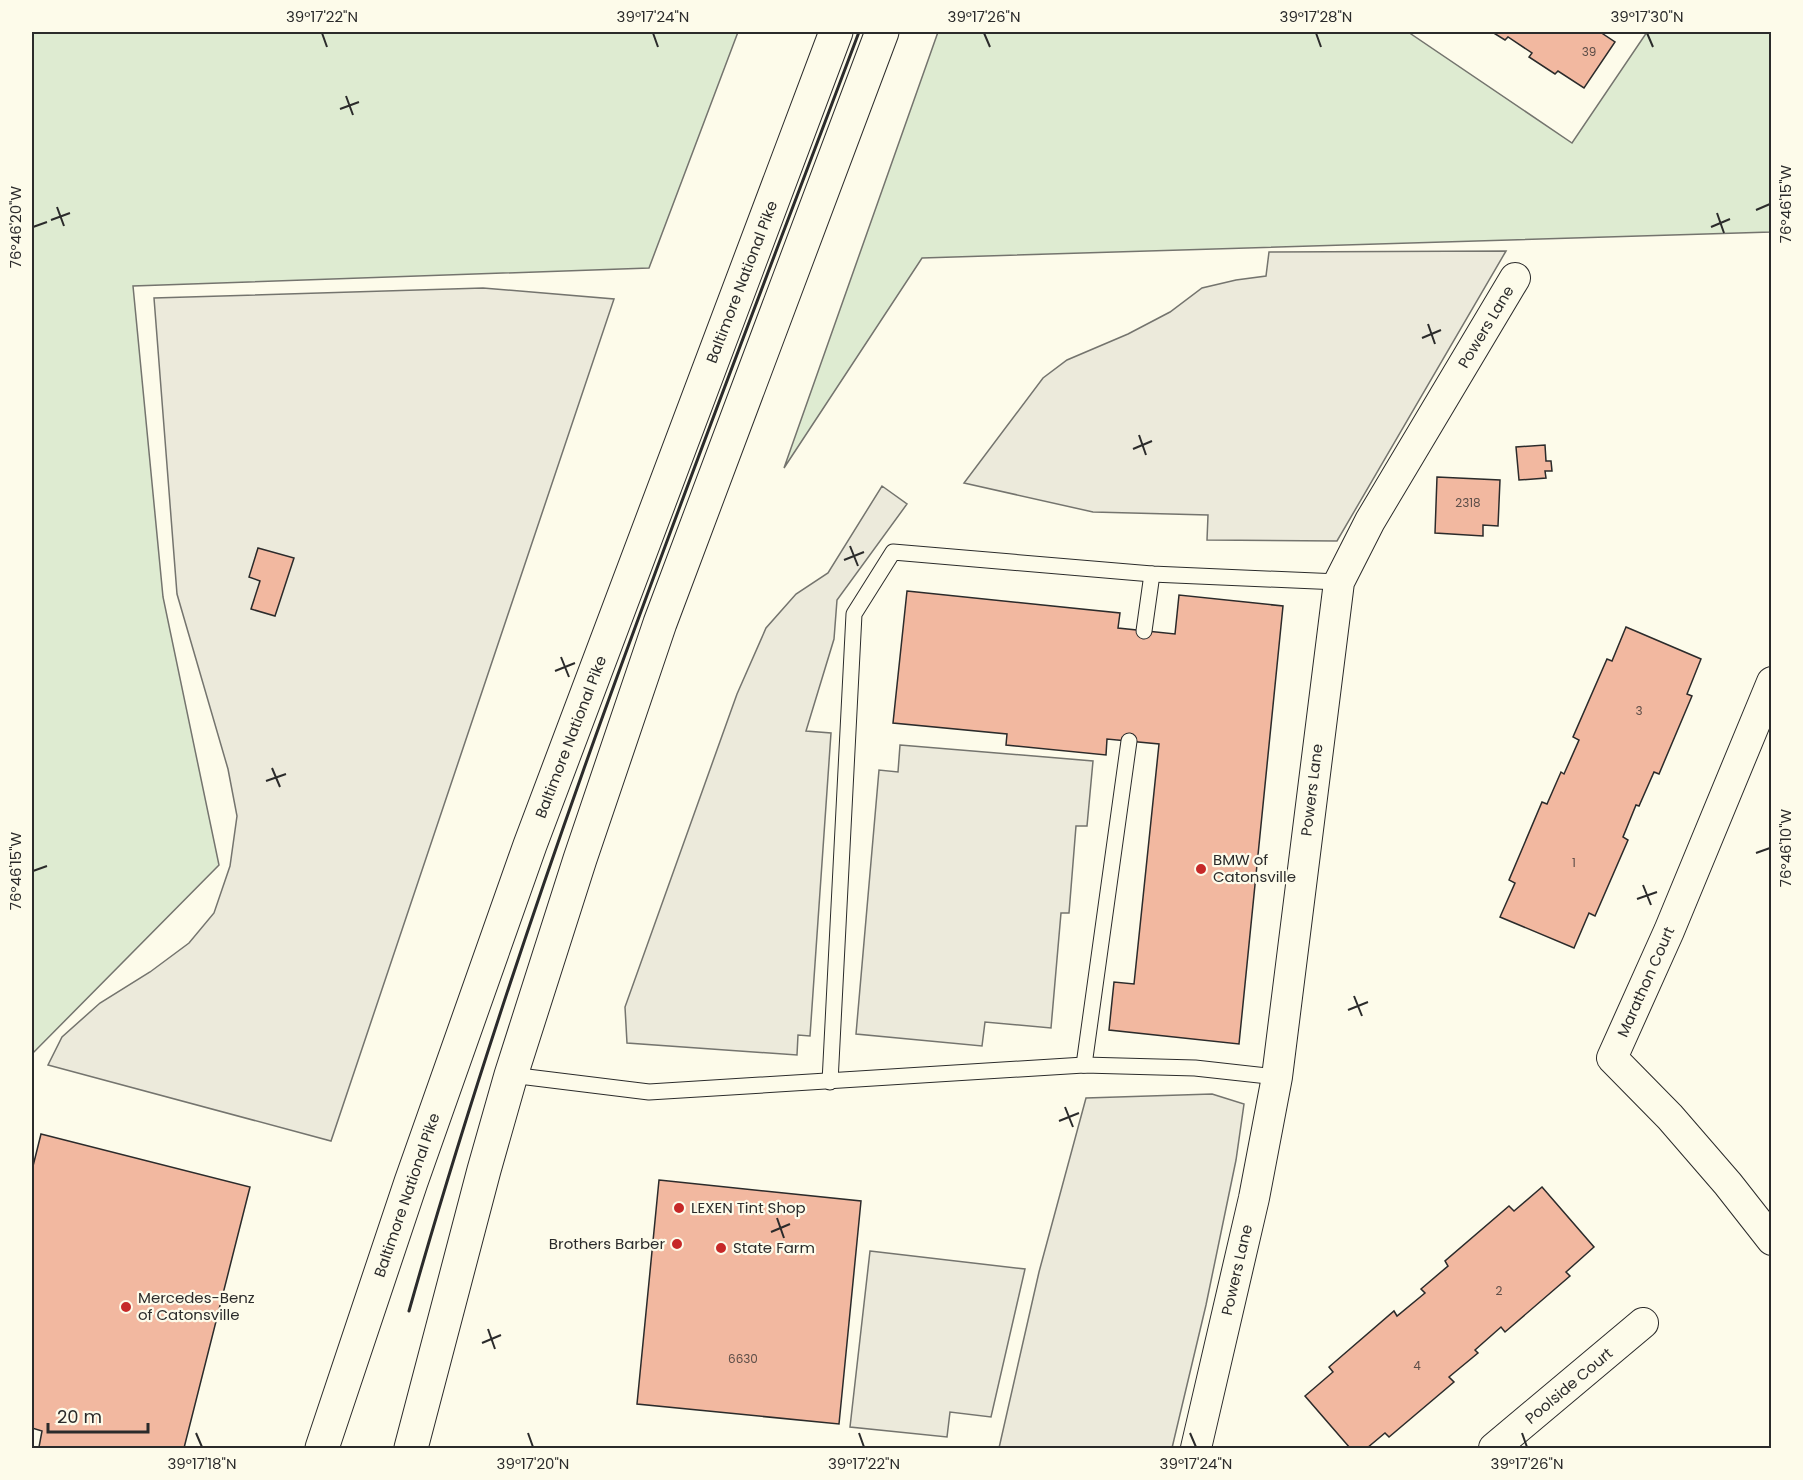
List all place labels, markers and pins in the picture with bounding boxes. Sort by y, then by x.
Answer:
place label: BMW of Catonsville [1213,849,1296,887]
marker: BMW of Catonsville [1194,862,1208,876]
place label: LEXEN Tint Shop [691,1197,806,1218]
marker: LEXEN Tint Shop [672,1201,686,1215]
place label: Brothers Barber [549,1233,665,1254]
marker: Brothers Barber [670,1237,684,1251]
place label: State Farm [733,1237,815,1258]
marker: State Farm [714,1241,728,1255]
place label: Mercedes-Benz of Catonsville [138,1287,255,1325]
marker: Mercedes-Benz of Catonsville [119,1300,133,1314]

